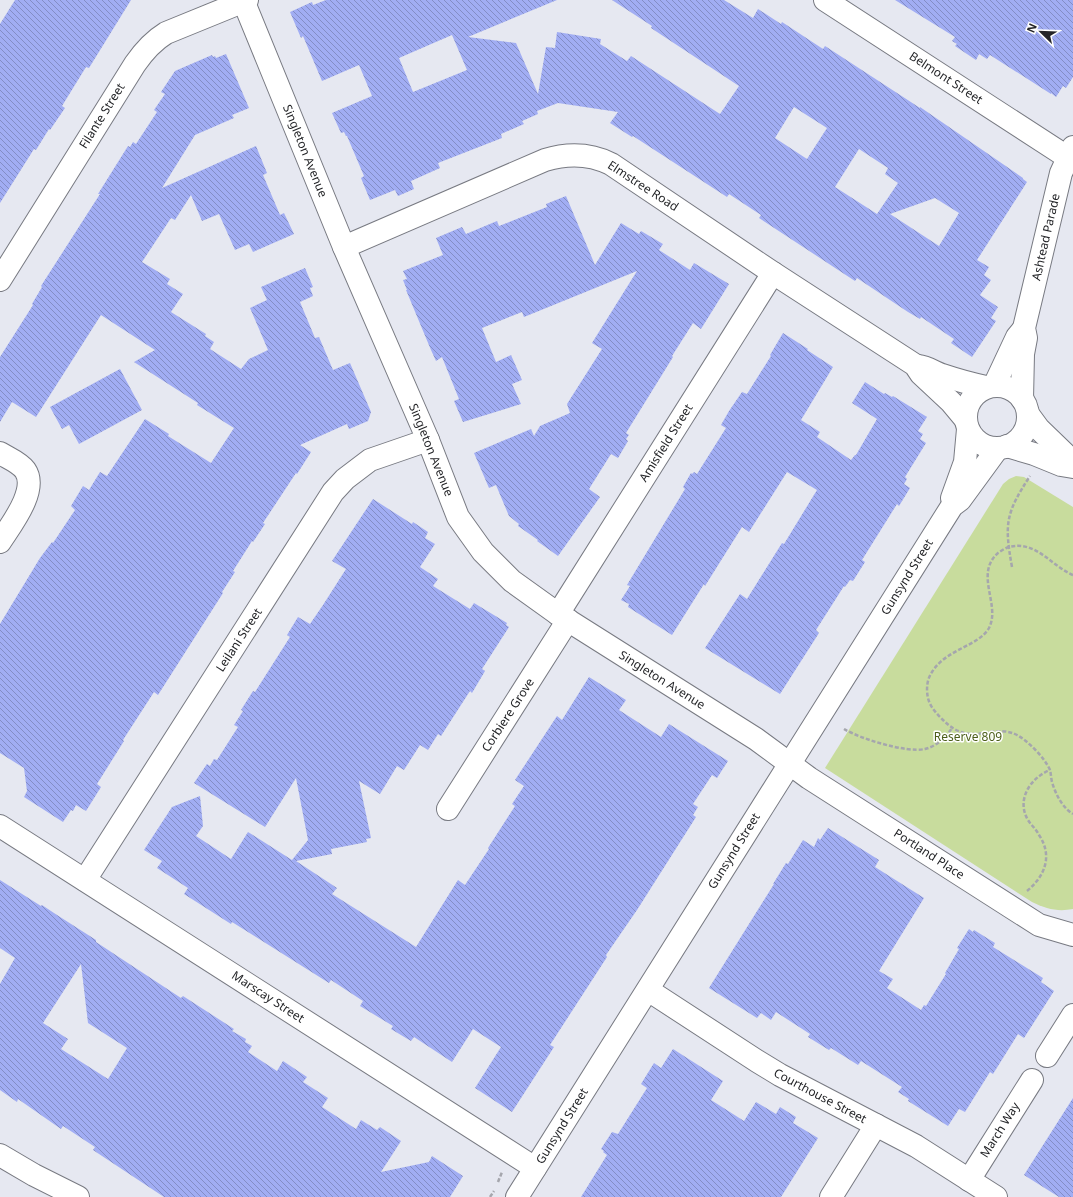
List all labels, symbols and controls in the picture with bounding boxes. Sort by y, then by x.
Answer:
north arrow [1021,12,1061,52]
text: N [1023,21,1040,35]
street label: Belmont Street [906,47,987,108]
street label: Filante Street [75,79,129,152]
street label: Singleton Avenue [279,102,332,200]
street label: Elmstree Road [605,156,682,215]
street label: Ashtead Parade [1027,192,1064,282]
street label: Amisfield Street [635,400,697,485]
street label: Singleton Avenue [405,401,458,499]
street label: Gunsynd Street [876,535,937,618]
street label: Leilani Street [212,604,266,675]
street label: Singleton Avenue [616,646,709,713]
street label: Corbiere Grove [477,674,538,755]
park label: Reserve 809 [934,728,1002,745]
street label: Gunsynd Street [703,809,764,892]
street label: Portland Place [891,824,968,883]
street label: Marscay Street [229,967,308,1027]
street label: Courthouse Street [771,1064,870,1128]
street label: Gunsynd Street [531,1084,592,1167]
street label: March Way [976,1098,1024,1161]

